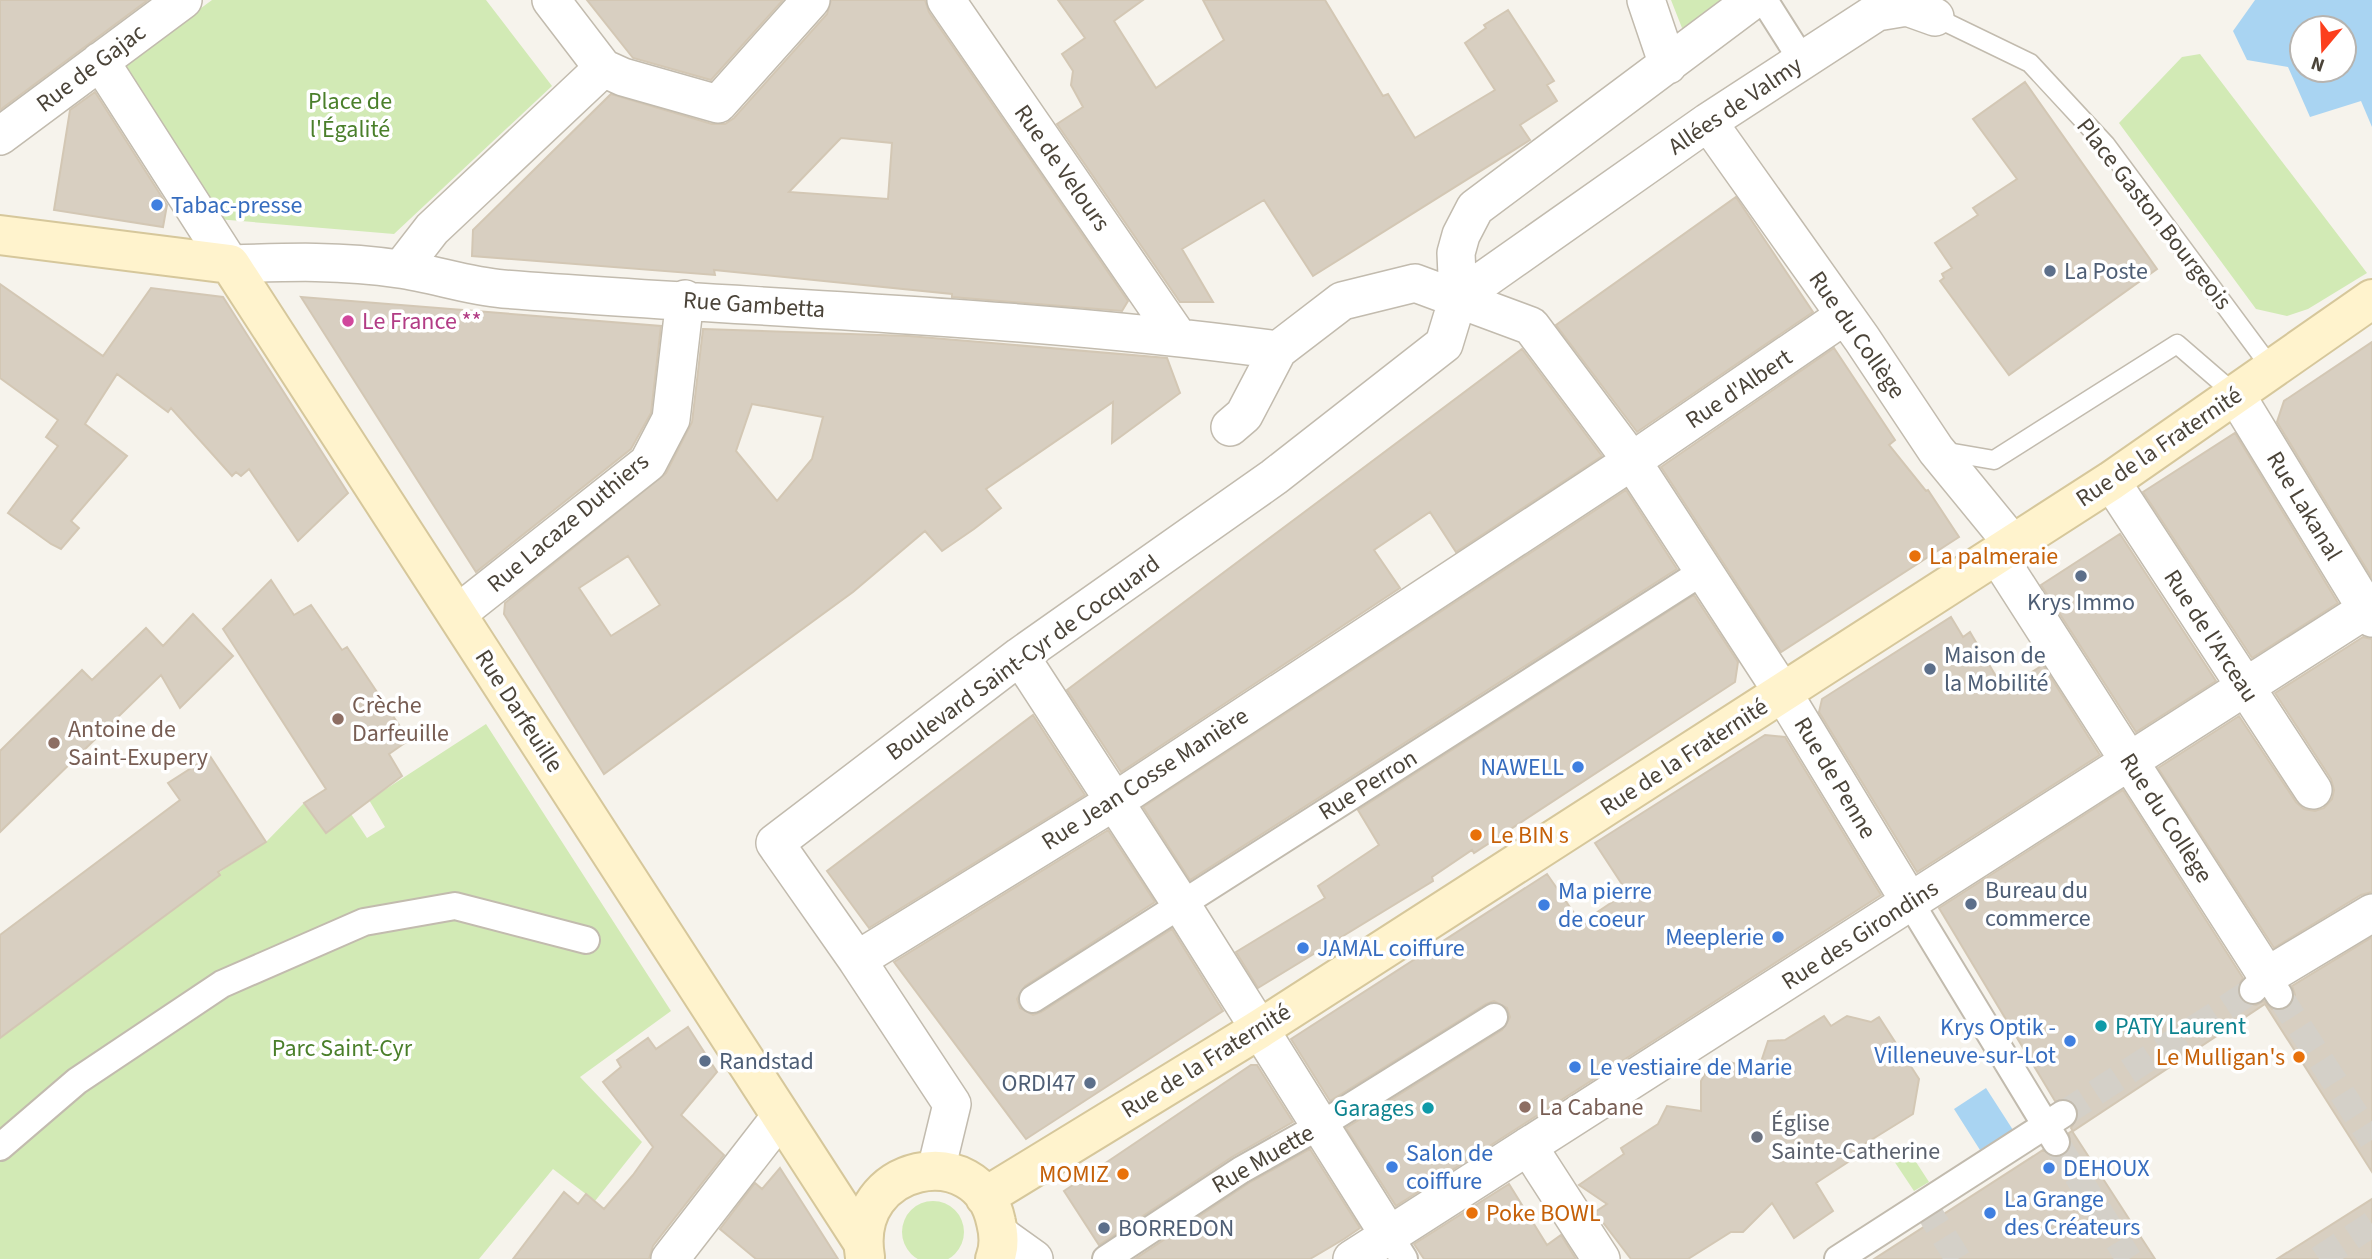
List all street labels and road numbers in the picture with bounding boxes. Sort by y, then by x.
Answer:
street label: Rue de Gajac [29,15,153,121]
street label: Allées de Valmy [1661,48,1809,164]
street label: Rue de Velours [1005,97,1119,239]
street label: Place Gaston Bourgeois [2068,111,2240,317]
street label: Rue du Collège [1800,264,1914,406]
street label: Rue Gambetta [682,283,826,327]
street label: Rue d'Albert [1679,340,1799,438]
street label: Rue de la Fraternité [2069,378,2249,516]
street label: Rue Lacaze Duthiers [479,445,657,601]
street label: Rue Lakanal [2258,445,2350,567]
street label: Boulevard Saint-Cyr de Cocquard [879,547,1167,769]
street label: Rue de l'Arceau [2155,563,2267,709]
street label: Rue Darfeuille [466,643,572,779]
street label: Rue de la Fraternité [1593,689,1775,825]
street label: Rue Jean Cosse Manière [1035,699,1255,859]
street label: Rue de Penne [1785,710,1885,846]
street label: Rue Perron [1312,741,1424,829]
street label: Rue du Collège [2111,746,2221,890]
street label: Rue des Girondins [1775,871,1945,999]
street label: Rue de la Fraternité [1114,995,1298,1127]
street label: Rue Muette [1205,1116,1321,1202]

